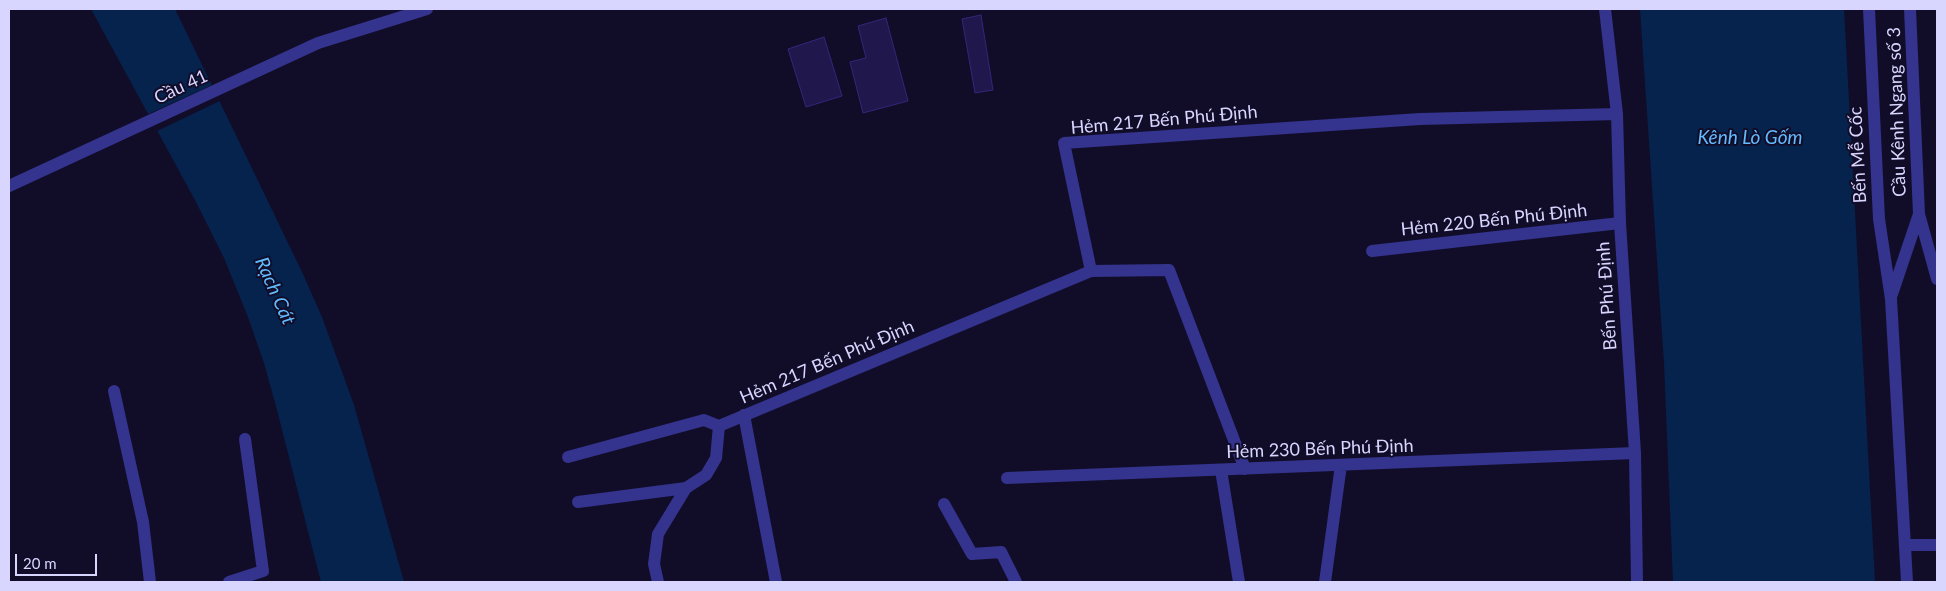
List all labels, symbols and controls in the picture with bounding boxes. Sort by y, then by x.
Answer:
street label: Cầu Kênh Ngang số 3 [1883,27,1911,197]
street label: Cầu 41 [151,65,211,109]
street label: Hẻm 217 Bến Phú Định [1070,101,1258,139]
street label: Bến Mễ Cốc [1845,106,1871,204]
water label: Kênh Lò Gốm [1698,127,1802,149]
street label: Hẻm 220 Bến Phú Định [1400,199,1588,241]
street label: Bến Phú Định [1592,241,1622,351]
water label: Rạch Cát [250,254,300,328]
street label: Hẻm 217 Bến Phú Định [736,315,918,409]
street label: Hẻm 230 Bến Phú Định [1226,435,1414,463]
scale bar [18,544,100,576]
text: 20 m [23,554,57,572]

